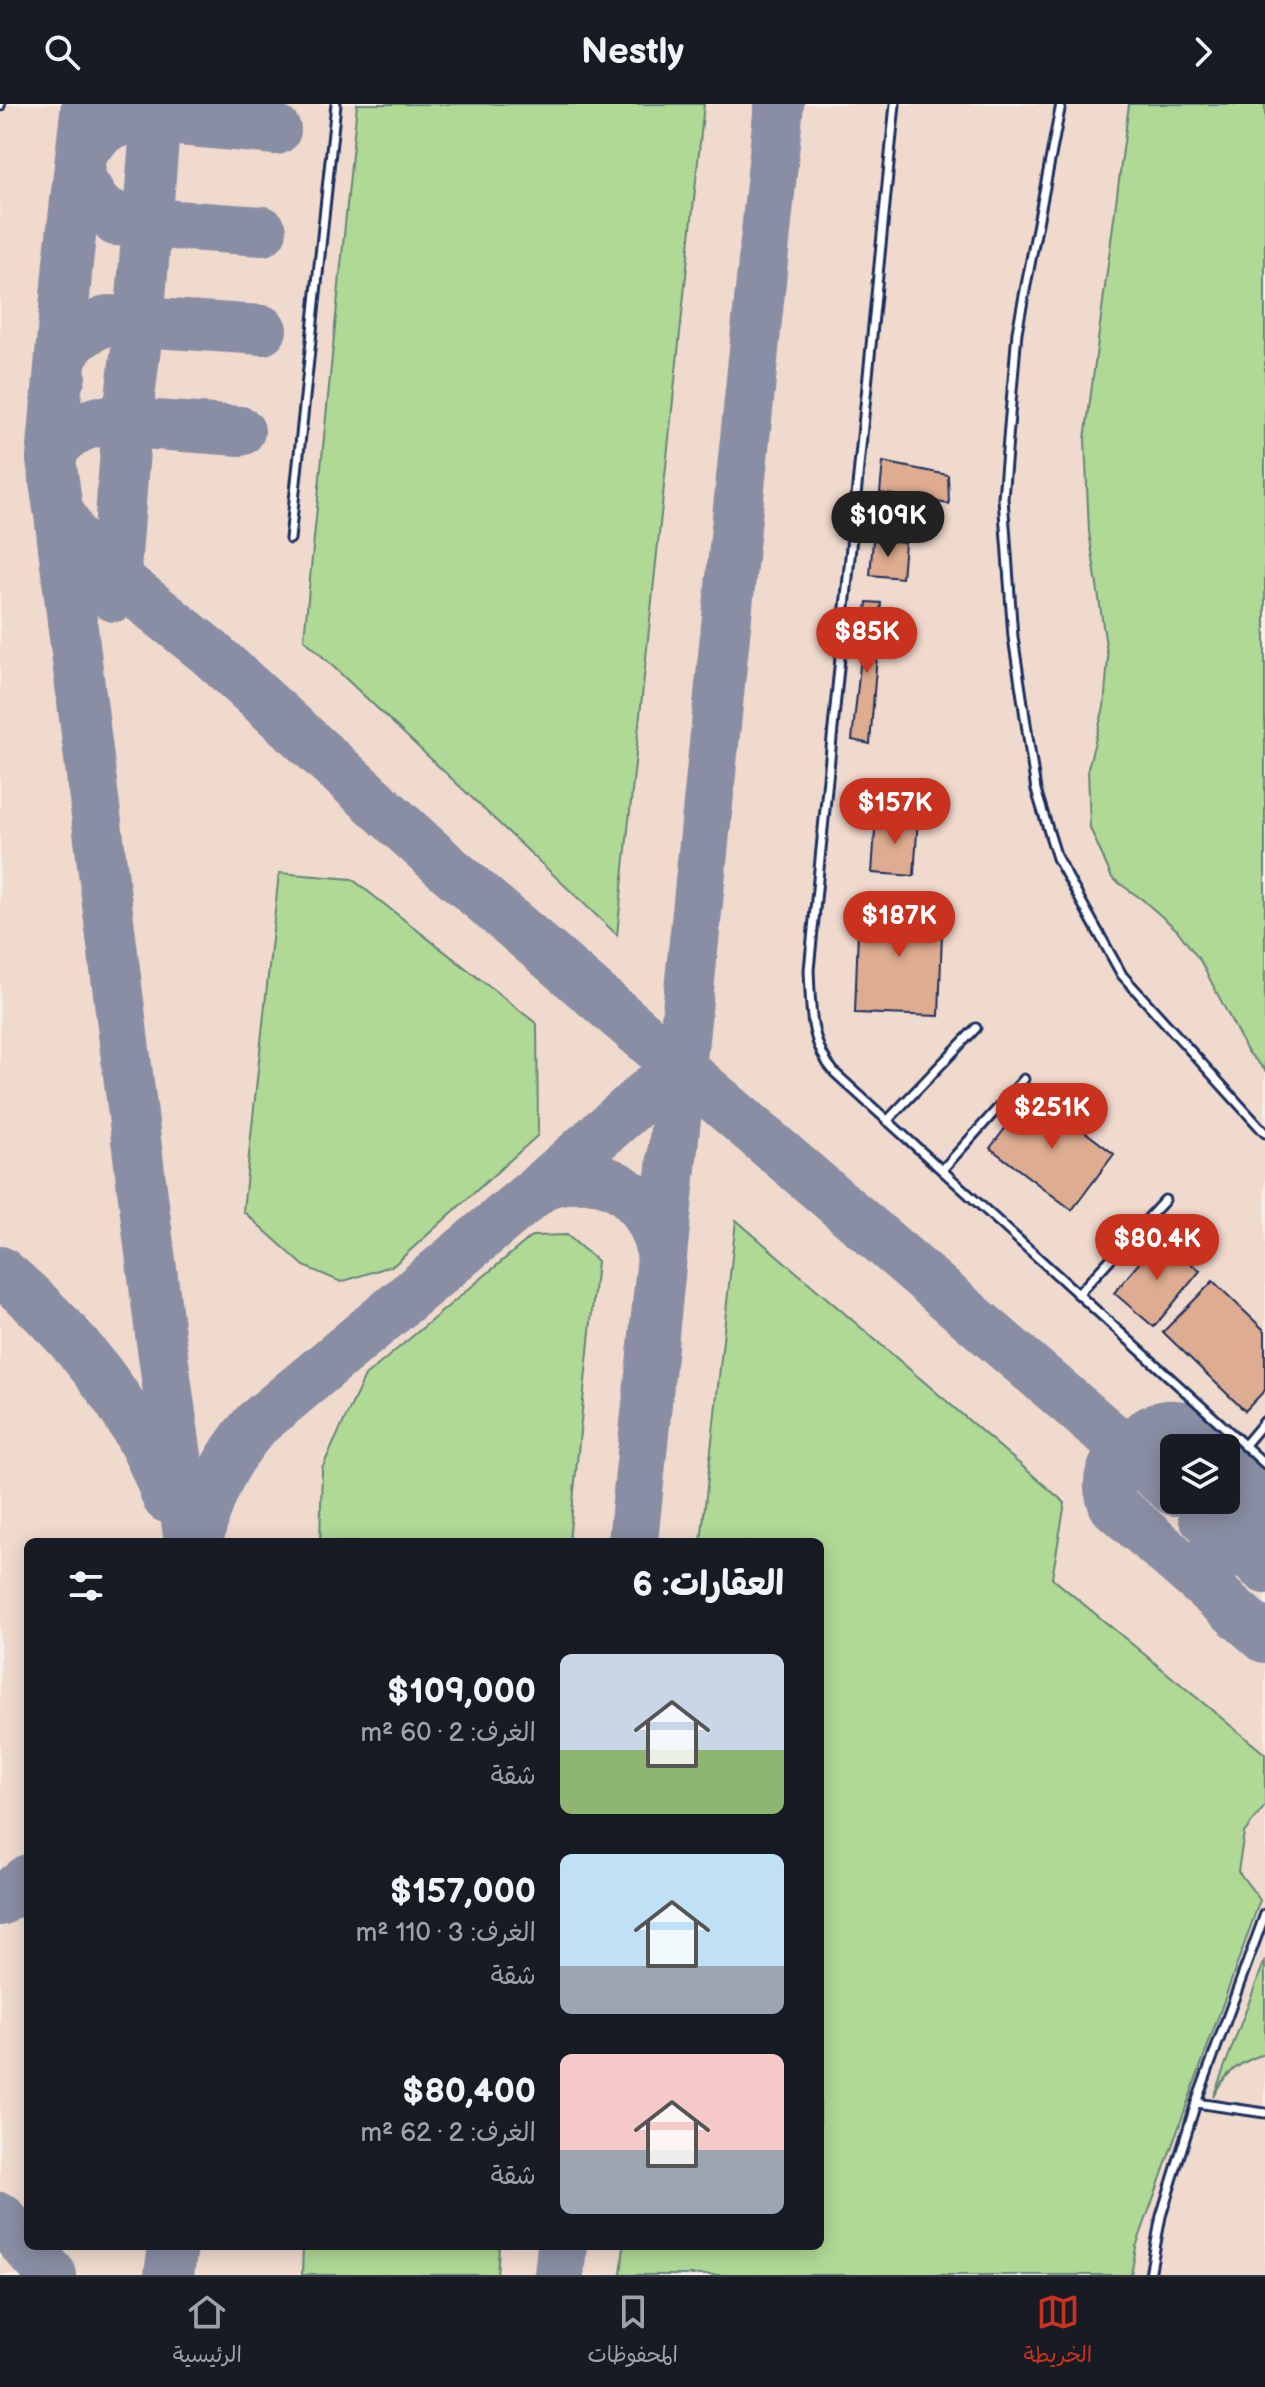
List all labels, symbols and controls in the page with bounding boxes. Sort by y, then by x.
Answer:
icon: search [40,30,84,74]
icon: forward [1181,30,1225,74]
text: Nestly [581,31,684,74]
pin: $109K [832,491,944,559]
text: $109K [849,501,927,532]
pin: $85K [820,607,914,675]
text: $85K [834,617,900,648]
pin: $157K [839,778,951,846]
text: $157K [857,788,933,819]
pin: $187K [843,891,955,959]
text: $187K [861,901,937,932]
pin: $251K [996,1083,1108,1151]
text: $251K [1014,1093,1090,1124]
pin: $80.4K [1092,1214,1222,1282]
text: $80.4K [1113,1224,1201,1255]
map controls [1160,1434,1240,1514]
button: layers [1160,1434,1240,1514]
icon: filters [64,1564,108,1608]
text: العقارات: 6 [632,1564,784,1605]
text: $109,000 [387,1671,536,1712]
icon: home [624,1686,720,1782]
text: الغرف: 2 · 60 m² [361,1718,536,1749]
text: شقة [491,1761,536,1792]
text: $157,000 [390,1871,536,1912]
icon: home [624,1886,720,1982]
text: الغرف: 3 · 110 m² [356,1918,536,1949]
text: شقة [491,1961,536,1992]
text: $80,400 [402,2071,536,2112]
icon: home [624,2086,720,2182]
text: الغرف: 2 · 62 m² [360,2118,536,2149]
text: شقة [491,2161,536,2192]
tab: الرئيسية [173,2290,242,2374]
tab: المحفوظات [587,2290,678,2374]
tab: الخريطة [1024,2290,1092,2374]

